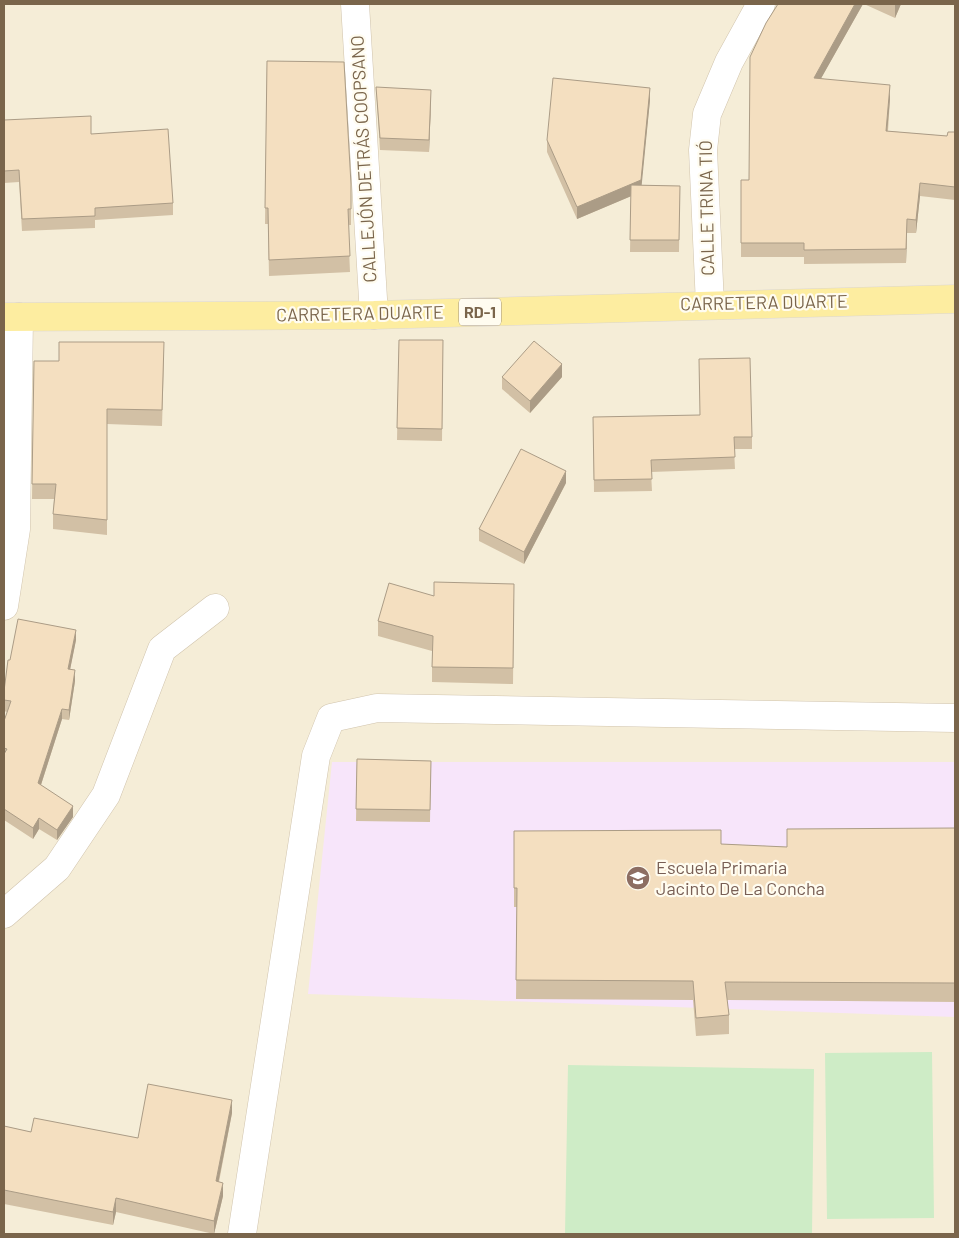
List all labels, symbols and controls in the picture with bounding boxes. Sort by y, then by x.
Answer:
street label: CALLEJÓN DETRÁS COOPSANO [346,35,380,283]
street label: CALLE TRINA TIÓ [694,140,718,276]
street label: CARRETERA DUARTE [680,290,848,314]
road number: RD-1 [459,298,501,326]
street label: CARRETERA DUARTE [276,301,444,325]
place label: Escuela Primaria Jacinto De La Concha [656,856,825,899]
school or university icon: Escuela Primaria Jacinto De La Concha [625,865,651,891]

